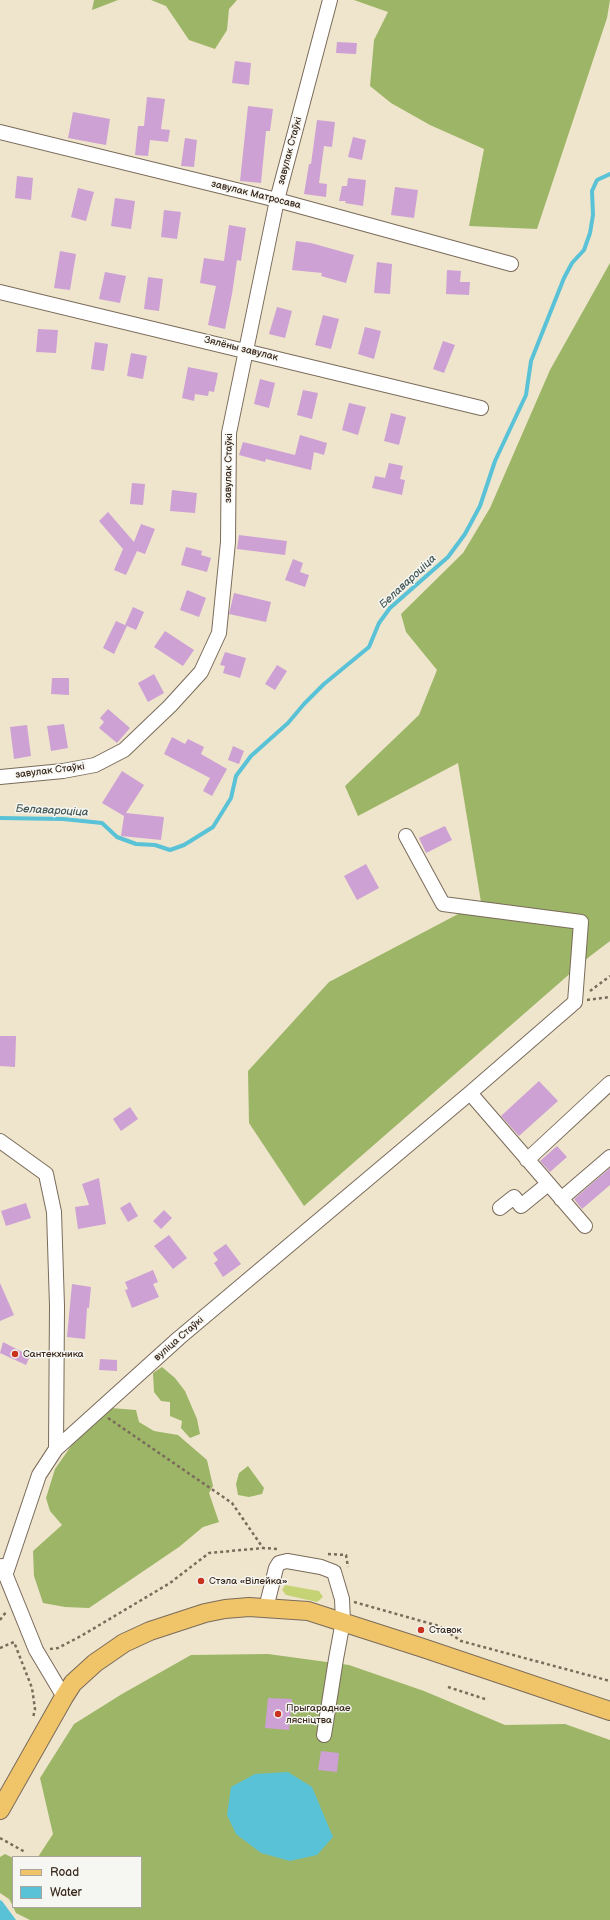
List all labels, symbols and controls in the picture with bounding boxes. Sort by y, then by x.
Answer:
street label: завулак Стаўкі [275,116,305,186]
street label: завулак Матросава [210,178,302,212]
street label: Зялёны завулак [203,334,279,364]
street label: завулак Стаўкі [222,433,236,503]
water label: Белавароціца [377,552,439,612]
street label: завулак Стаўкі [15,761,85,781]
water label: Белавароціца [15,803,89,819]
street label: вуліца Стаўкі [152,1314,206,1364]
place label: Сантекхника [23,1348,84,1360]
marker: Сантекхника [10,1349,20,1359]
place label: Стэла «Вілейка» [209,1575,287,1587]
marker: Стэла «Вілейка» [196,1576,206,1586]
place label: Ставок [429,1624,462,1636]
marker: Ставок [416,1625,426,1635]
place label: Прыгараднае лясніцтва [286,1702,351,1726]
marker: Прыгараднае лясніцтва [273,1709,283,1719]
legend [12,1856,142,1908]
text: Road [50,1865,79,1880]
text: Water [50,1885,82,1900]

